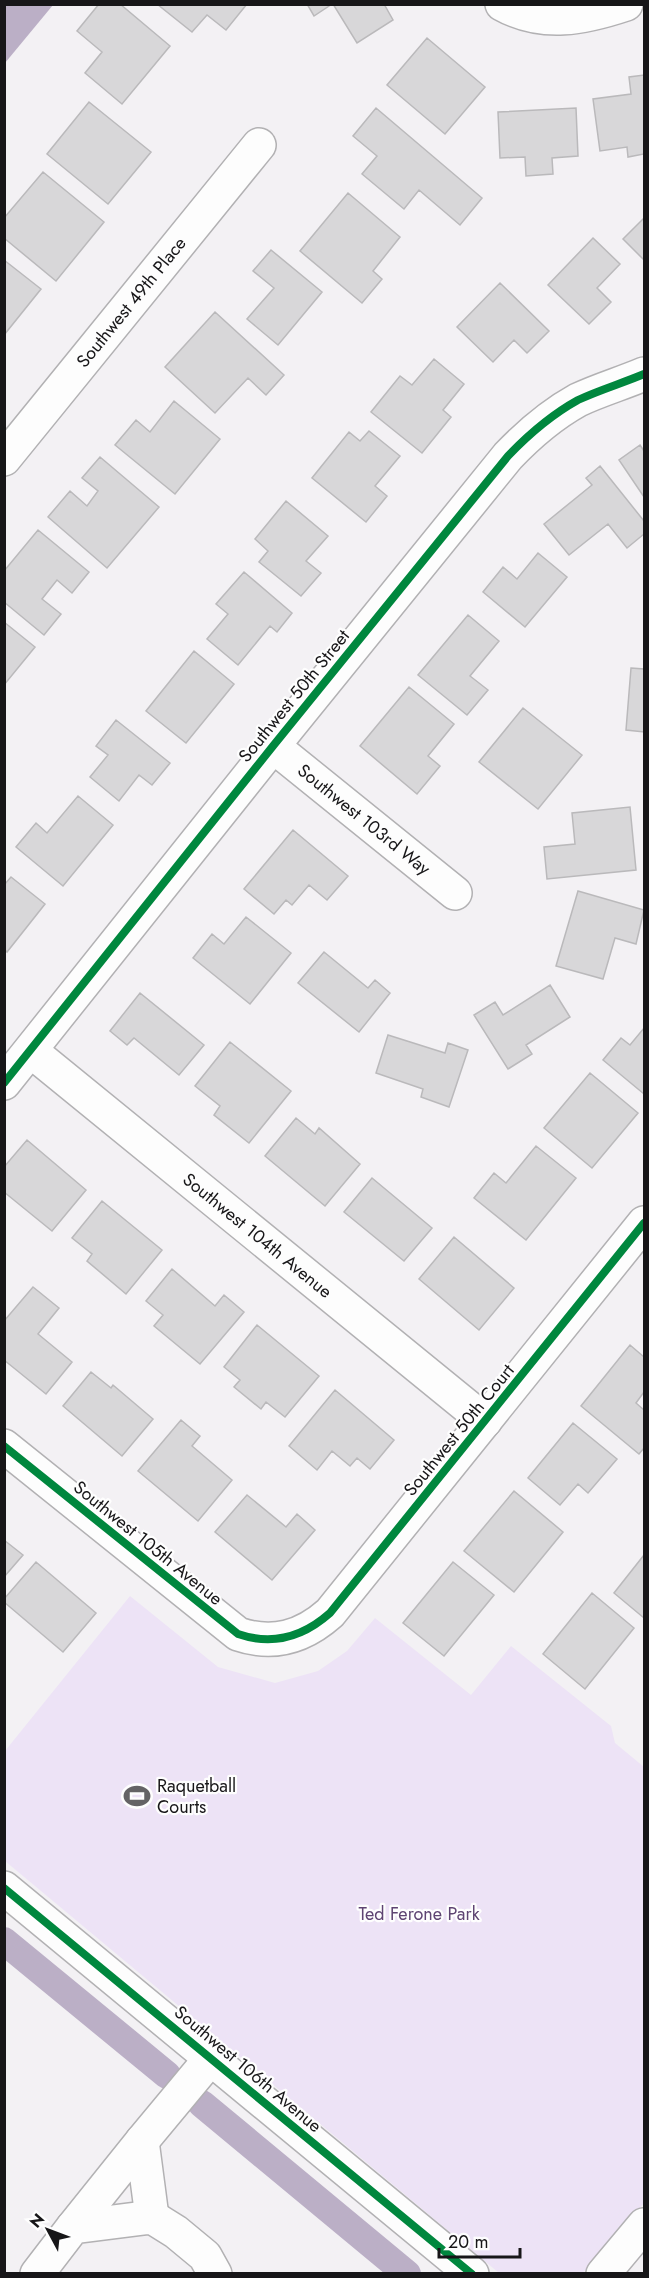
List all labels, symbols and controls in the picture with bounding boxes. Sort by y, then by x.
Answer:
street label: Southwest 49th Place [70,231,192,373]
street label: Southwest 50th Street [232,624,356,768]
street label: Southwest 103rd Way [292,758,436,881]
street label: Southwest 104th Avenue [177,1167,338,1304]
street label: Southwest 50th Court [398,1358,521,1502]
street label: Southwest 105th Avenue [68,1475,228,1611]
place label: Raquetball Courts [157,1773,236,1820]
sports icon: Raquetball Courts [122,1781,152,1811]
park label: Ted Ferone Park [358,1901,480,1927]
street label: Southwest 106th Avenue [169,1999,327,2139]
north arrow [18,2200,78,2260]
text: N [24,2208,50,2233]
scale bar [439,2221,520,2259]
text: 20 m [448,2229,488,2255]

